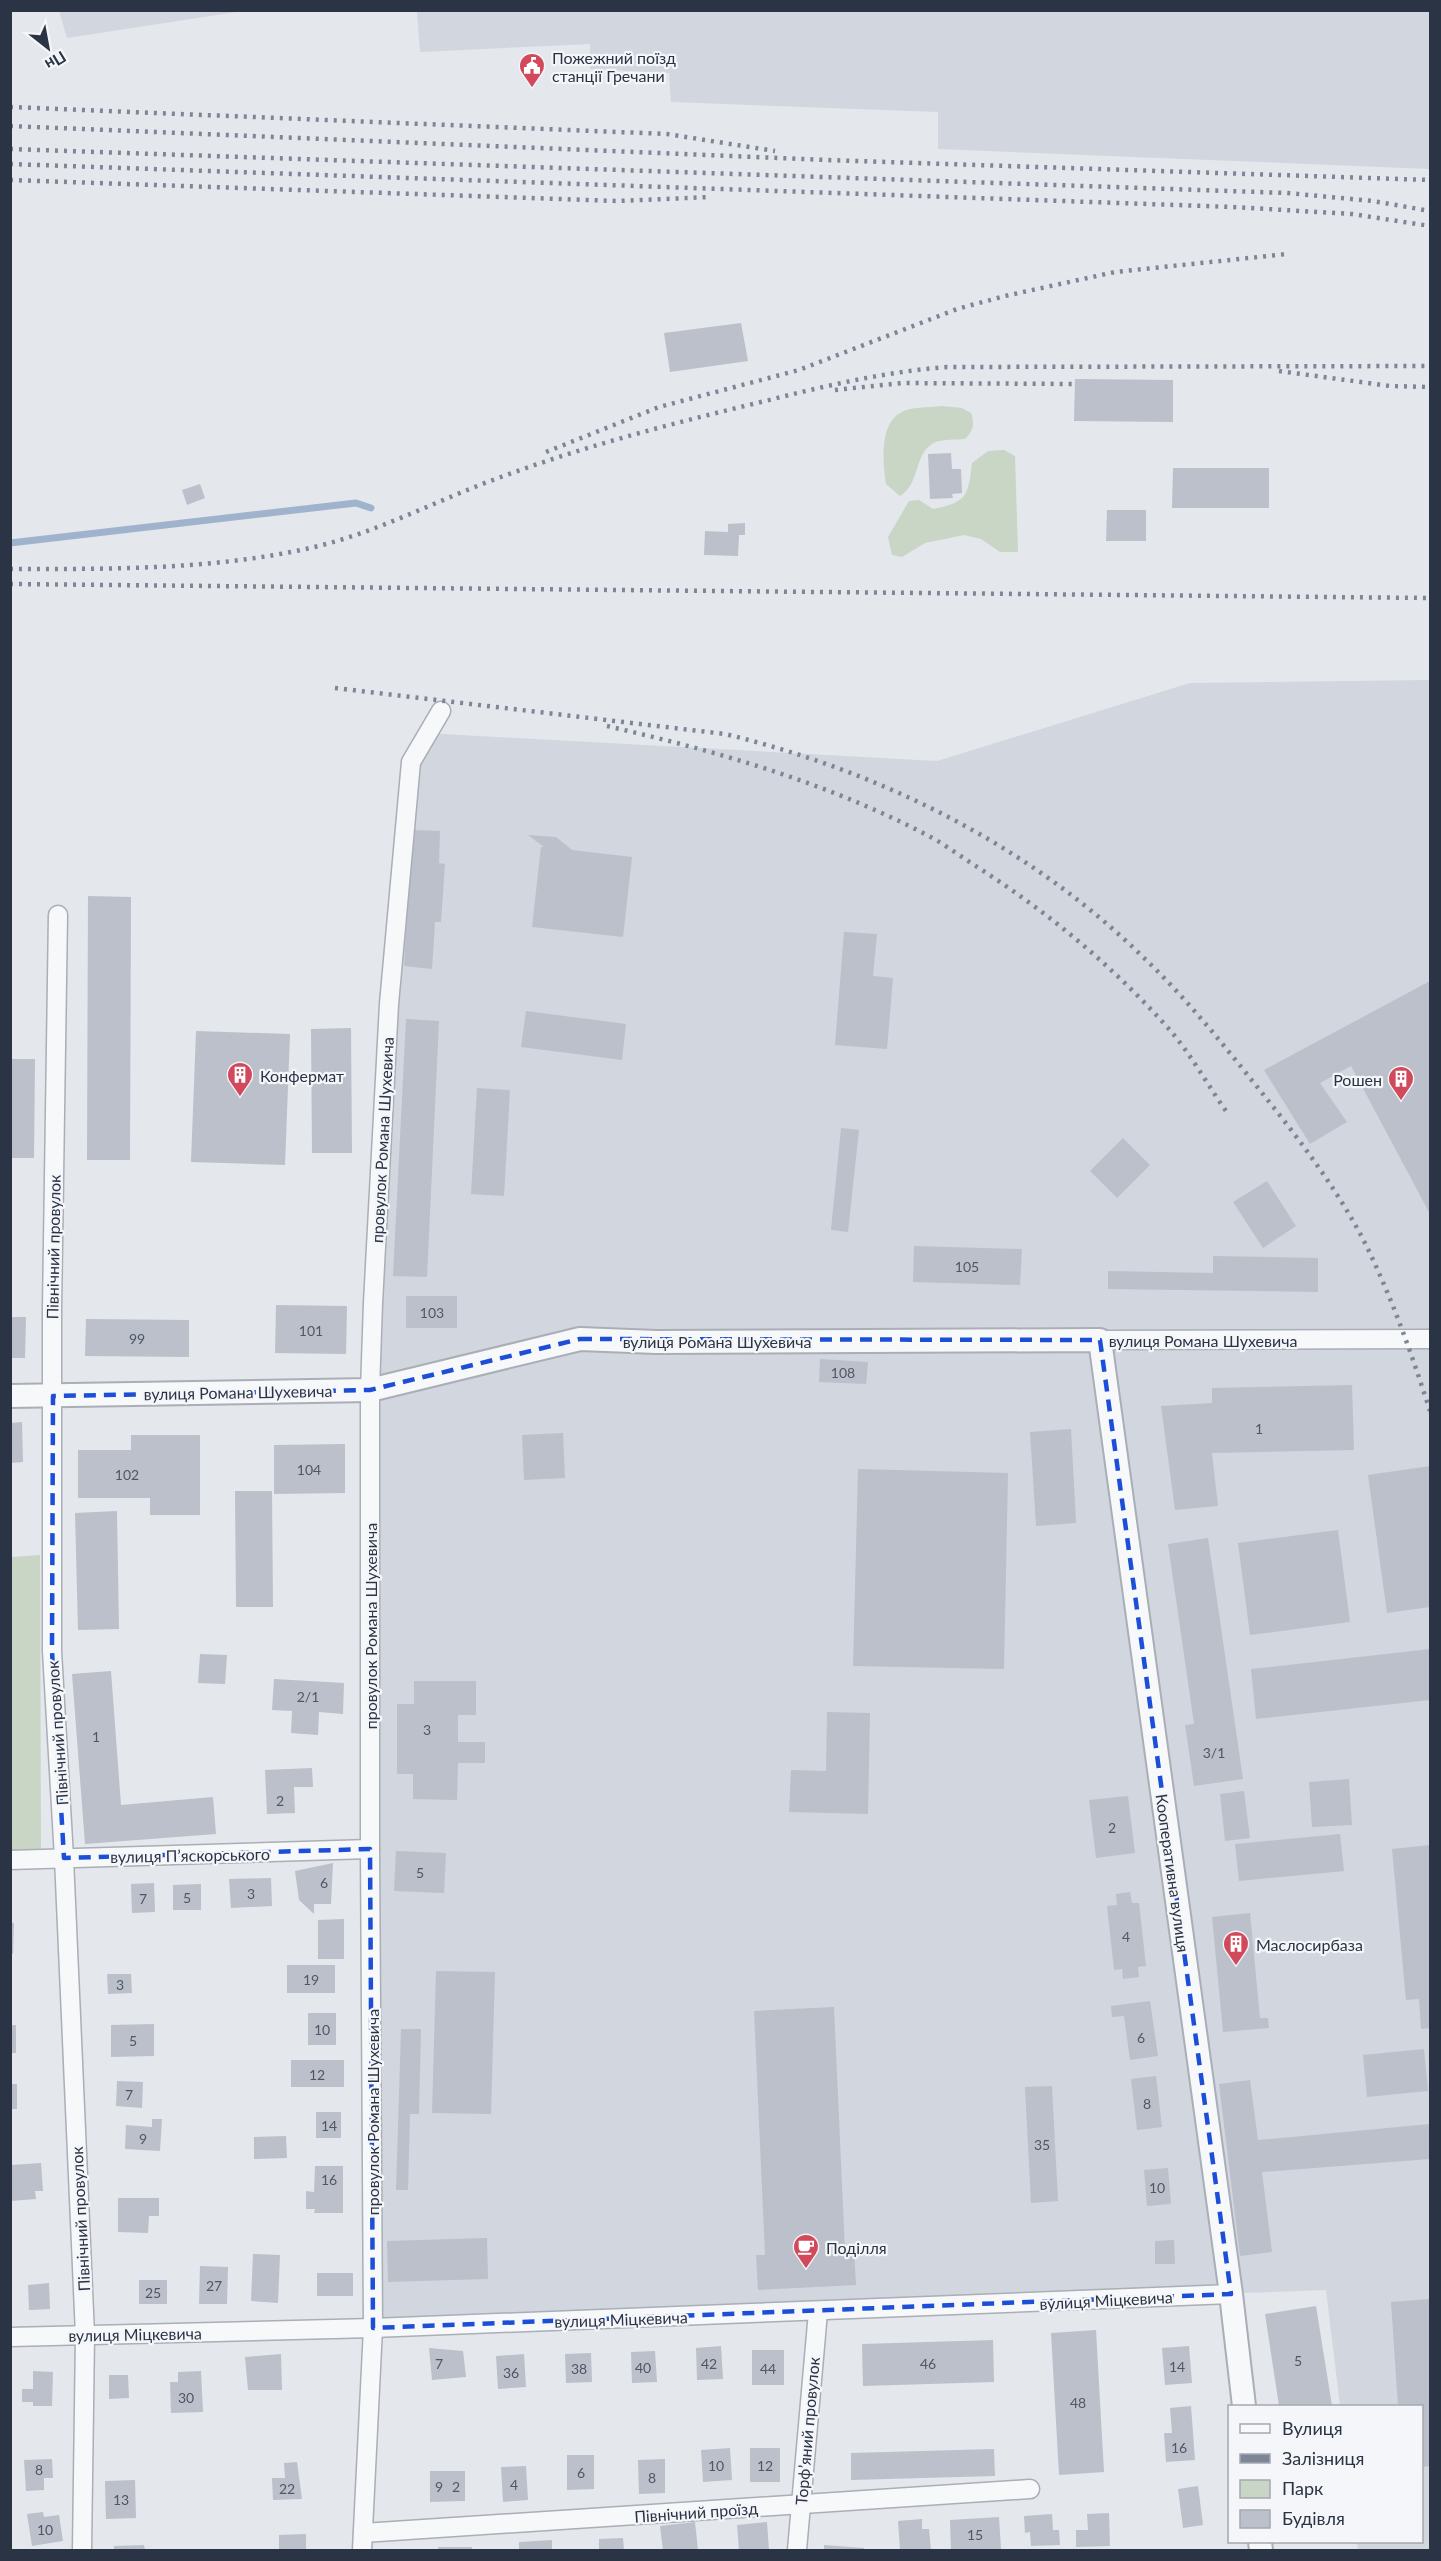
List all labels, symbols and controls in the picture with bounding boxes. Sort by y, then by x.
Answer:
north arrow [18,18,78,78]
text: Пн [42,48,70,75]
place label: Пожежний поїзд станції Гречани [552,48,676,85]
public building icon: Пожежний поїзд станції Гречани [517,51,547,89]
street label: провулок Романа Шухевича [367,1036,397,1244]
building icon: Конфермат [225,1060,255,1098]
building icon: Рошен [1386,1064,1416,1102]
place label: Конфермат [260,1066,344,1085]
place label: Рошен [1333,1070,1382,1089]
street label: Північний провулок [42,1174,64,1320]
house number: 105 [955,1258,979,1275]
house number: 103 [420,1304,444,1321]
house number: 101 [299,1322,323,1339]
house number: 99 [129,1330,145,1347]
street label: вулиця Романа Шухевича [1109,1331,1297,1350]
street label: вулиця Романа Шухевича [623,1332,811,1351]
house number: 108 [831,1364,855,1381]
street label: вулиця Романа Шухевича [143,1381,333,1403]
house number: 1 [1255,1420,1263,1437]
house number: 104 [297,1461,321,1478]
house number: 102 [115,1466,139,1483]
street label: провулок Романа Шухевича [361,1523,380,1729]
street label: Північний провулок [42,1659,72,1806]
house number: 2/1 [297,1688,319,1705]
house number: 3 [423,1721,431,1738]
house number: 1 [92,1728,100,1745]
house number: 3/1 [1203,1744,1225,1761]
house number: 2 [276,1792,284,1809]
street label: Кооперативна вулиця [1152,1792,1194,1954]
house number: 2 [1108,1819,1116,1836]
street label: вулиця Пʼяскорського [110,1844,270,1866]
house number: 5 [416,1864,424,1881]
house number: 6 [320,1874,328,1891]
house number: 3 [247,1885,255,1902]
house number: 5 [183,1889,191,1906]
house number: 7 [139,1890,147,1907]
house number: 4 [1122,1928,1130,1945]
building icon: Маслосирбаза [1221,1929,1251,1967]
place label: Маслосирбаза [1256,1935,1363,1954]
house number: 19 [303,1971,319,1988]
house number: 3 [116,1976,124,1993]
street label: провулок Романа Шухевича [363,2009,382,2215]
house number: 10 [314,2021,330,2038]
house number: 6 [1137,2029,1145,2046]
house number: 5 [129,2032,137,2049]
house number: 12 [309,2066,325,2083]
house number: 7 [125,2086,133,2103]
house number: 8 [1143,2095,1151,2112]
house number: 14 [321,2117,337,2134]
house number: 9 [139,2130,147,2147]
house number: 35 [1034,2136,1050,2153]
street label: Північний провулок [67,2145,93,2292]
house number: 16 [321,2171,337,2188]
house number: 10 [1149,2179,1165,2196]
cafe icon: Поділля [791,2232,821,2270]
place label: Поділля [826,2238,887,2257]
house number: 27 [206,2277,222,2294]
house number: 25 [145,2284,161,2301]
street label: вулиця Міцкевича [1039,2287,1173,2313]
street label: вулиця Міцкевича [554,2307,688,2331]
street label: вулиця Міцкевича [68,2323,202,2345]
house number: 5 [1294,2352,1302,2369]
house number: 7 [435,2355,443,2372]
house number: 42 [701,2355,717,2372]
street label: Торфʼяний провулок [791,2355,823,2506]
house number: 46 [920,2355,936,2372]
house number: 14 [1169,2358,1185,2375]
house number: 40 [635,2359,651,2376]
house number: 38 [571,2360,587,2377]
house number: 44 [760,2360,776,2377]
house number: 36 [503,2364,519,2381]
house number: 30 [178,2389,194,2406]
house number: 48 [1070,2394,1086,2411]
legend [1228,2405,1423,2543]
text: Вулиця [1282,2417,1343,2439]
house number: 16 [1171,2439,1187,2456]
text: Залізниця [1282,2447,1364,2469]
house number: 10 [708,2457,724,2474]
house number: 12 [757,2457,773,2474]
house number: 8 [35,2461,43,2478]
house number: 6 [577,2464,585,2481]
house number: 8 [648,2469,656,2486]
house number: 4 [510,2476,518,2493]
text: Парк [1282,2477,1324,2499]
house number: 9 [435,2478,443,2495]
house number: 2 [452,2478,460,2495]
house number: 22 [279,2480,295,2497]
house number: 13 [113,2491,129,2508]
street label: Північний проїзд [634,2498,759,2526]
text: Будівля [1282,2507,1345,2529]
house number: 10 [37,2521,53,2538]
house number: 15 [967,2526,983,2543]

